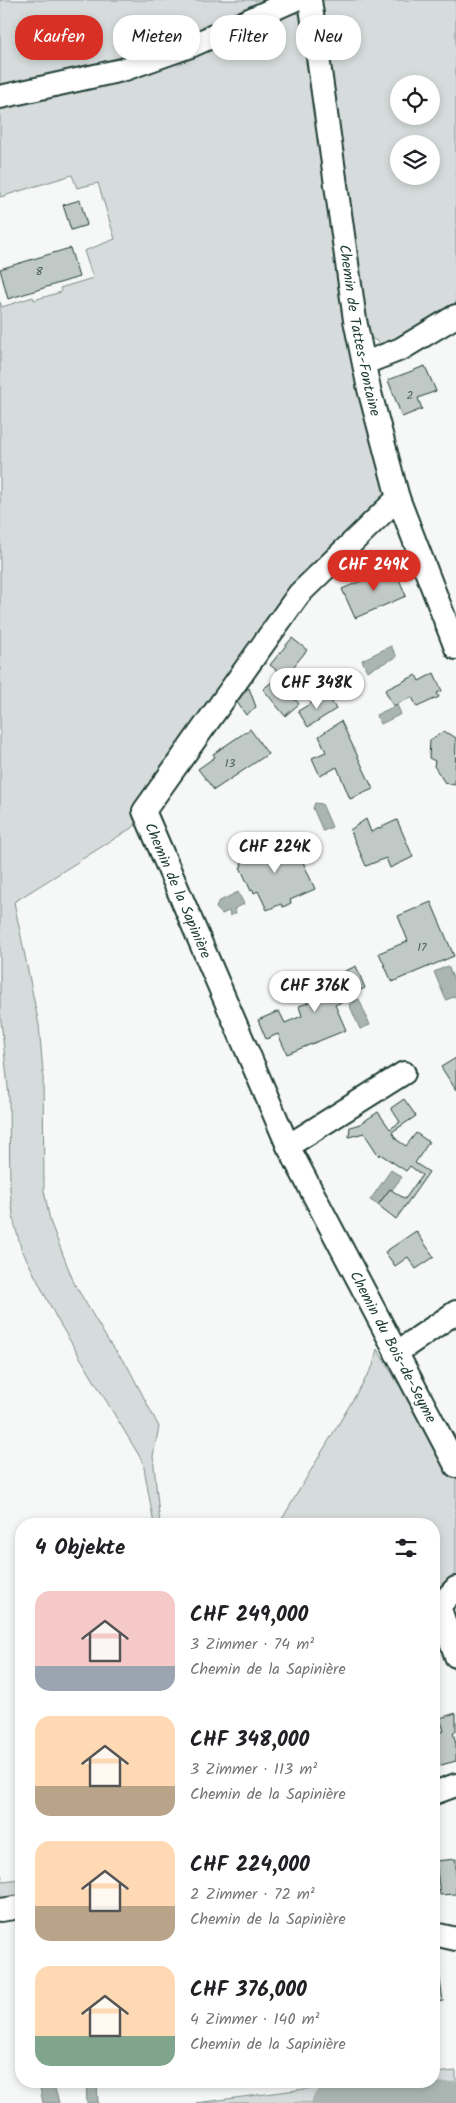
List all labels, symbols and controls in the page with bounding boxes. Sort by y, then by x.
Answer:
chip: Kaufen [15,15,103,60]
chip: Mieten [113,15,200,60]
chip: Filter [210,15,286,60]
chip: Neu [296,15,361,60]
map controls [390,75,440,185]
button: locate [390,75,440,125]
button: layers [390,135,440,185]
street label: Chemin de Tattes-Fontaine [332,243,387,419]
house number: 8 [35,262,43,281]
house number: 2 [407,386,414,405]
pin: CHF 249K [322,550,426,592]
text: CHF 249K [339,553,409,578]
pin: CHF 348K [265,668,369,710]
text: CHF 348K [281,671,353,696]
house number: 13 [225,754,235,773]
street label: Chemin de la Sapinière [137,819,217,963]
pin: CHF 224K [223,832,327,874]
text: CHF 224K [239,835,311,860]
house number: 17 [417,938,427,957]
pin: CHF 376K [263,970,367,1013]
text: CHF 376K [280,974,350,999]
street label: Chemin du Bois-de-Seyme [343,1267,443,1428]
text: 4 Objekte [35,1532,125,1565]
icon: filters [392,1534,420,1562]
text: CHF 249,000 [190,1599,308,1632]
icon: home [75,1611,135,1671]
text: 3 Zimmer · 74 m² [190,1632,314,1657]
text: Chemin de la Sapinière [190,1657,346,1682]
text: CHF 348,000 [190,1724,309,1757]
icon: home [75,1736,135,1796]
text: 3 Zimmer · 113 m² [190,1757,317,1782]
text: Chemin de la Sapinière [190,1782,346,1807]
text: CHF 224,000 [190,1849,310,1882]
icon: home [75,1861,135,1921]
text: 2 Zimmer · 72 m² [190,1882,315,1907]
text: Chemin de la Sapinière [190,1907,346,1932]
text: CHF 376,000 [190,1974,307,2007]
icon: home [75,1986,135,2046]
text: 4 Zimmer · 140 m² [190,2007,319,2032]
text: Chemin de la Sapinière [190,2032,346,2057]

